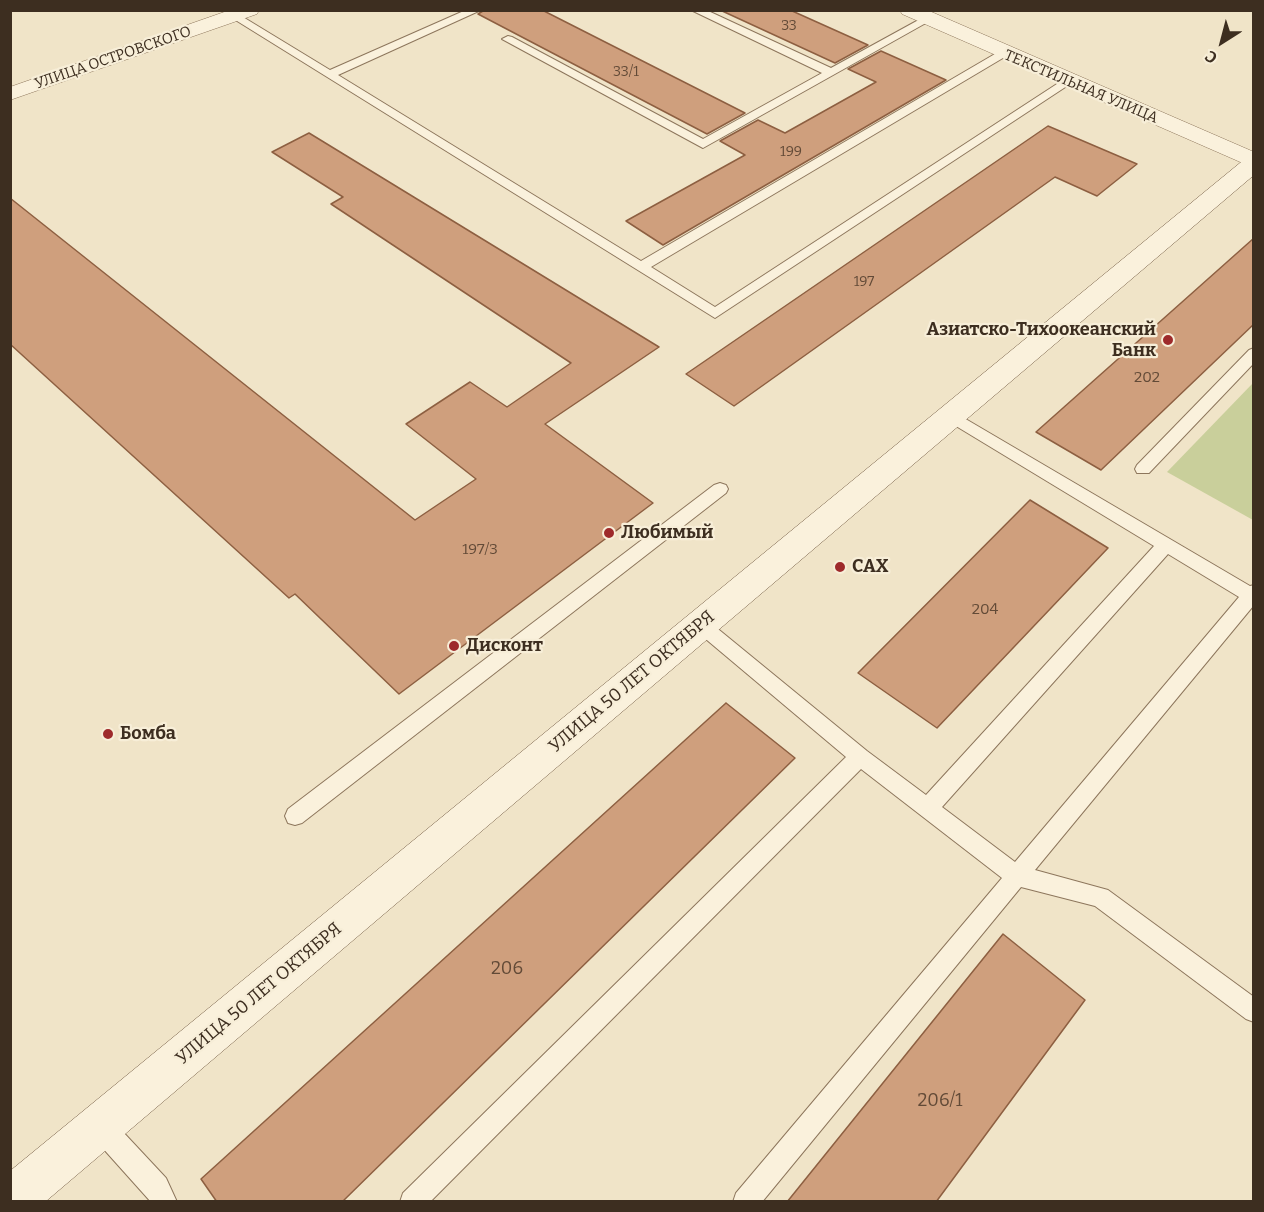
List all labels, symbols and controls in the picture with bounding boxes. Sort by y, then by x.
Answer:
north arrow [1192,12,1252,72]
house number: 33 [781,18,797,34]
street label: УЛИЦА ОСТРОВСКОГО [32,23,194,93]
street label: ТЕКСТИЛЬНАЯ УЛИЦА [1001,46,1161,128]
text: С [1201,46,1221,68]
house number: 33/1 [613,64,639,80]
house number: 199 [780,144,802,160]
house number: 197 [854,274,874,290]
place label: Азиатско-Тихоокеанский Банк [927,319,1156,362]
marker: Азиатско-Тихоокеанский Банк [1161,333,1175,347]
house number: 202 [1134,369,1160,387]
place label: Любимый [621,522,713,544]
marker: Любимый [602,526,616,540]
house number: 197/3 [462,541,498,559]
place label: САХ [852,556,889,578]
marker: САХ [833,560,847,574]
house number: 204 [972,601,998,619]
street label: УЛИЦА 50 ЛЕТ ОКТЯБРЯ [545,606,719,758]
place label: Дисконт [466,635,543,657]
marker: Дисконт [447,639,461,653]
place label: Бомба [120,723,176,745]
marker: Бомба [101,727,115,741]
street label: УЛИЦА 50 ЛЕТ ОКТЯБРЯ [172,918,346,1070]
house number: 206 [491,958,523,980]
house number: 206/1 [918,1090,962,1112]

